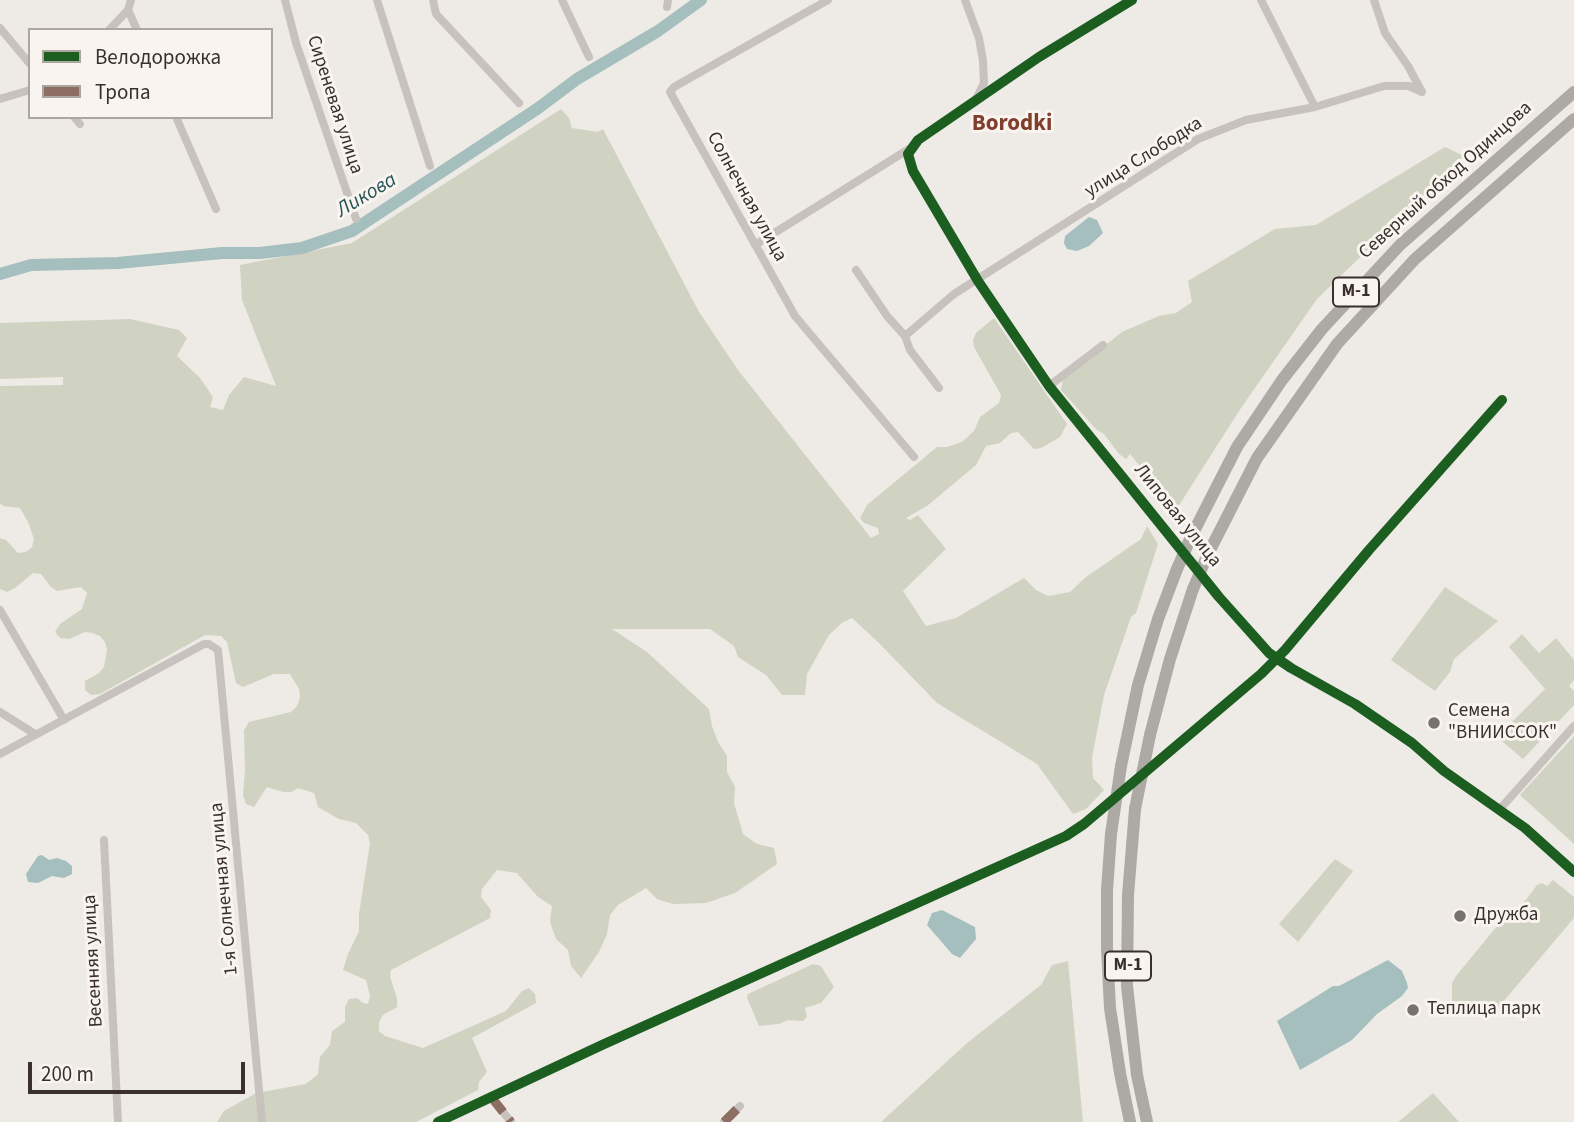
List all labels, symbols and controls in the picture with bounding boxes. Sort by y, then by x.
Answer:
legend [28,28,273,119]
street label: Сиреневая улица [301,33,367,177]
text: Велодорожка [95,42,221,72]
text: Тропа [95,77,151,107]
street label: Северный обход Одинцова [1355,97,1537,265]
district label: Borodki [972,111,1052,139]
street label: улица Слободка [1081,113,1207,203]
street label: Солнечная улица [701,128,791,266]
water label: Ликова [332,168,402,224]
road number: М-1 [1333,278,1379,306]
street label: Липовая улица [1128,460,1226,572]
place label: Семена "ВНИИССОК" [1448,701,1557,745]
marker: Семена "ВНИИССОК" [1426,715,1442,731]
street label: 1-я Солнечная улица [206,802,244,976]
street label: Весенняя улица [79,894,109,1028]
place label: Дружба [1474,905,1538,927]
marker: Дружба [1452,908,1468,924]
road number: М-1 [1105,951,1151,981]
place label: Теплица парк [1427,999,1541,1021]
marker: Теплица парк [1405,1002,1421,1018]
scale bar [32,1048,248,1092]
text: 200 m [41,1059,94,1089]

